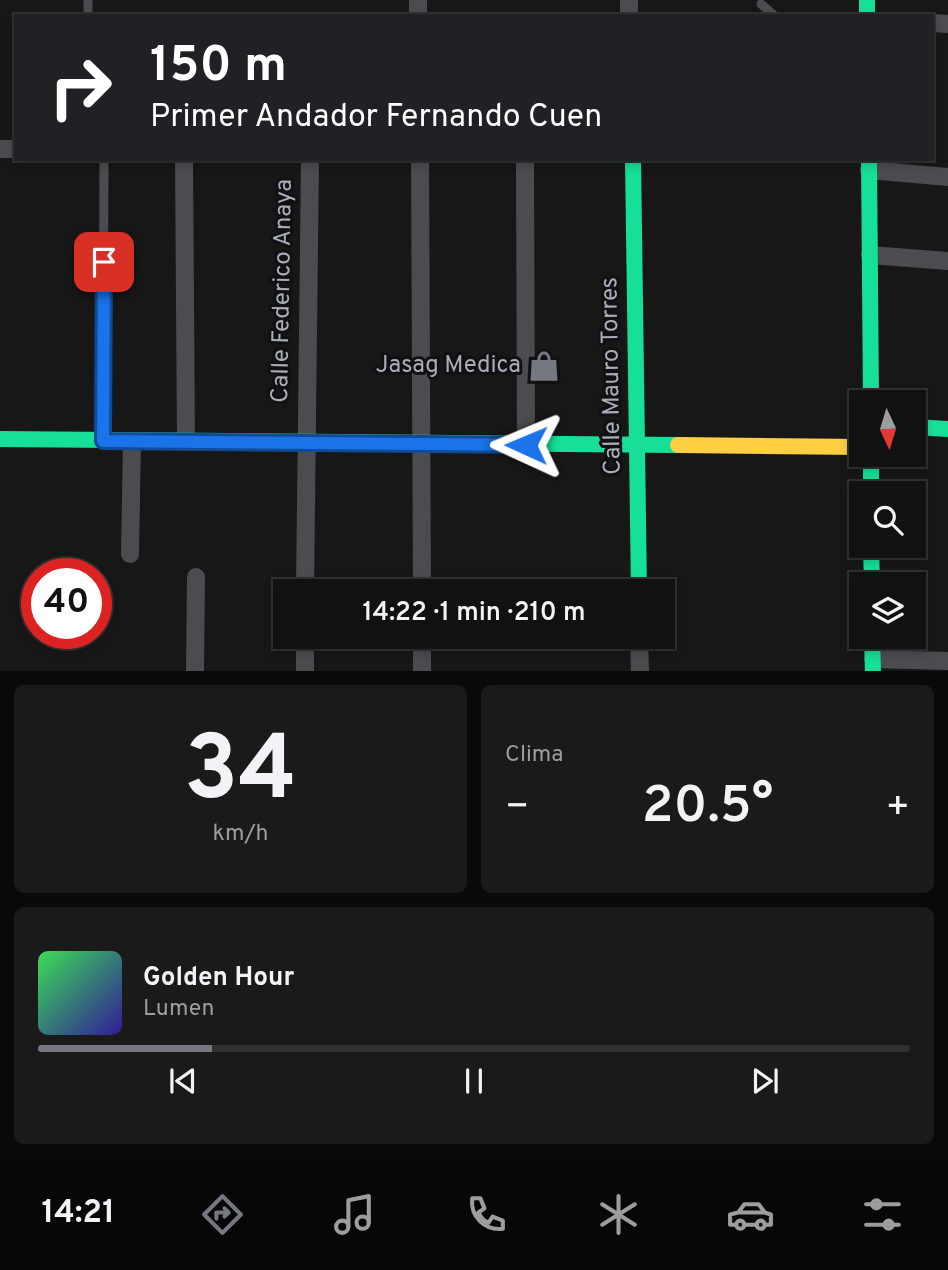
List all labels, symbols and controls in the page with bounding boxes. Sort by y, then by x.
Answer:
text: 150 m [150,37,287,99]
icon: right [35,42,126,133]
text: Primer Andador Fernando Cuen [150,98,602,138]
street label: Calle Federico Anaya [266,179,300,403]
pin [74,232,134,292]
icon: arrive [85,243,123,281]
street label: Calle Mauro Torres [595,277,629,475]
shop icon: Jasag Medica [527,349,561,383]
place label: Jasag Medica [375,351,521,381]
north arrow [849,390,926,467]
map controls [849,390,926,649]
position arrow [489,408,563,482]
button: search [849,481,926,558]
speed limit sign: 40 [21,558,112,649]
button: layers [849,572,926,649]
text: 14:22 · 1 min · 210 m [362,597,586,630]
text: 34 [184,717,297,832]
text: Clima [505,741,563,770]
text: 20.5° [642,775,773,841]
text: − [505,784,530,833]
text: + [885,784,910,833]
text: km/h [213,820,268,849]
text: Golden Hour [143,962,294,995]
text: Lumen [143,995,214,1024]
icon: previous [164,1062,202,1100]
icon: pause [455,1062,493,1100]
icon: next [746,1062,784,1100]
icon: directions [198,1190,247,1239]
icon: music [330,1190,379,1239]
icon: phone [462,1190,511,1239]
icon: climate [594,1190,643,1239]
icon: car [726,1190,775,1239]
icon: filters [858,1190,907,1239]
text: 14:21 [41,1194,115,1234]

